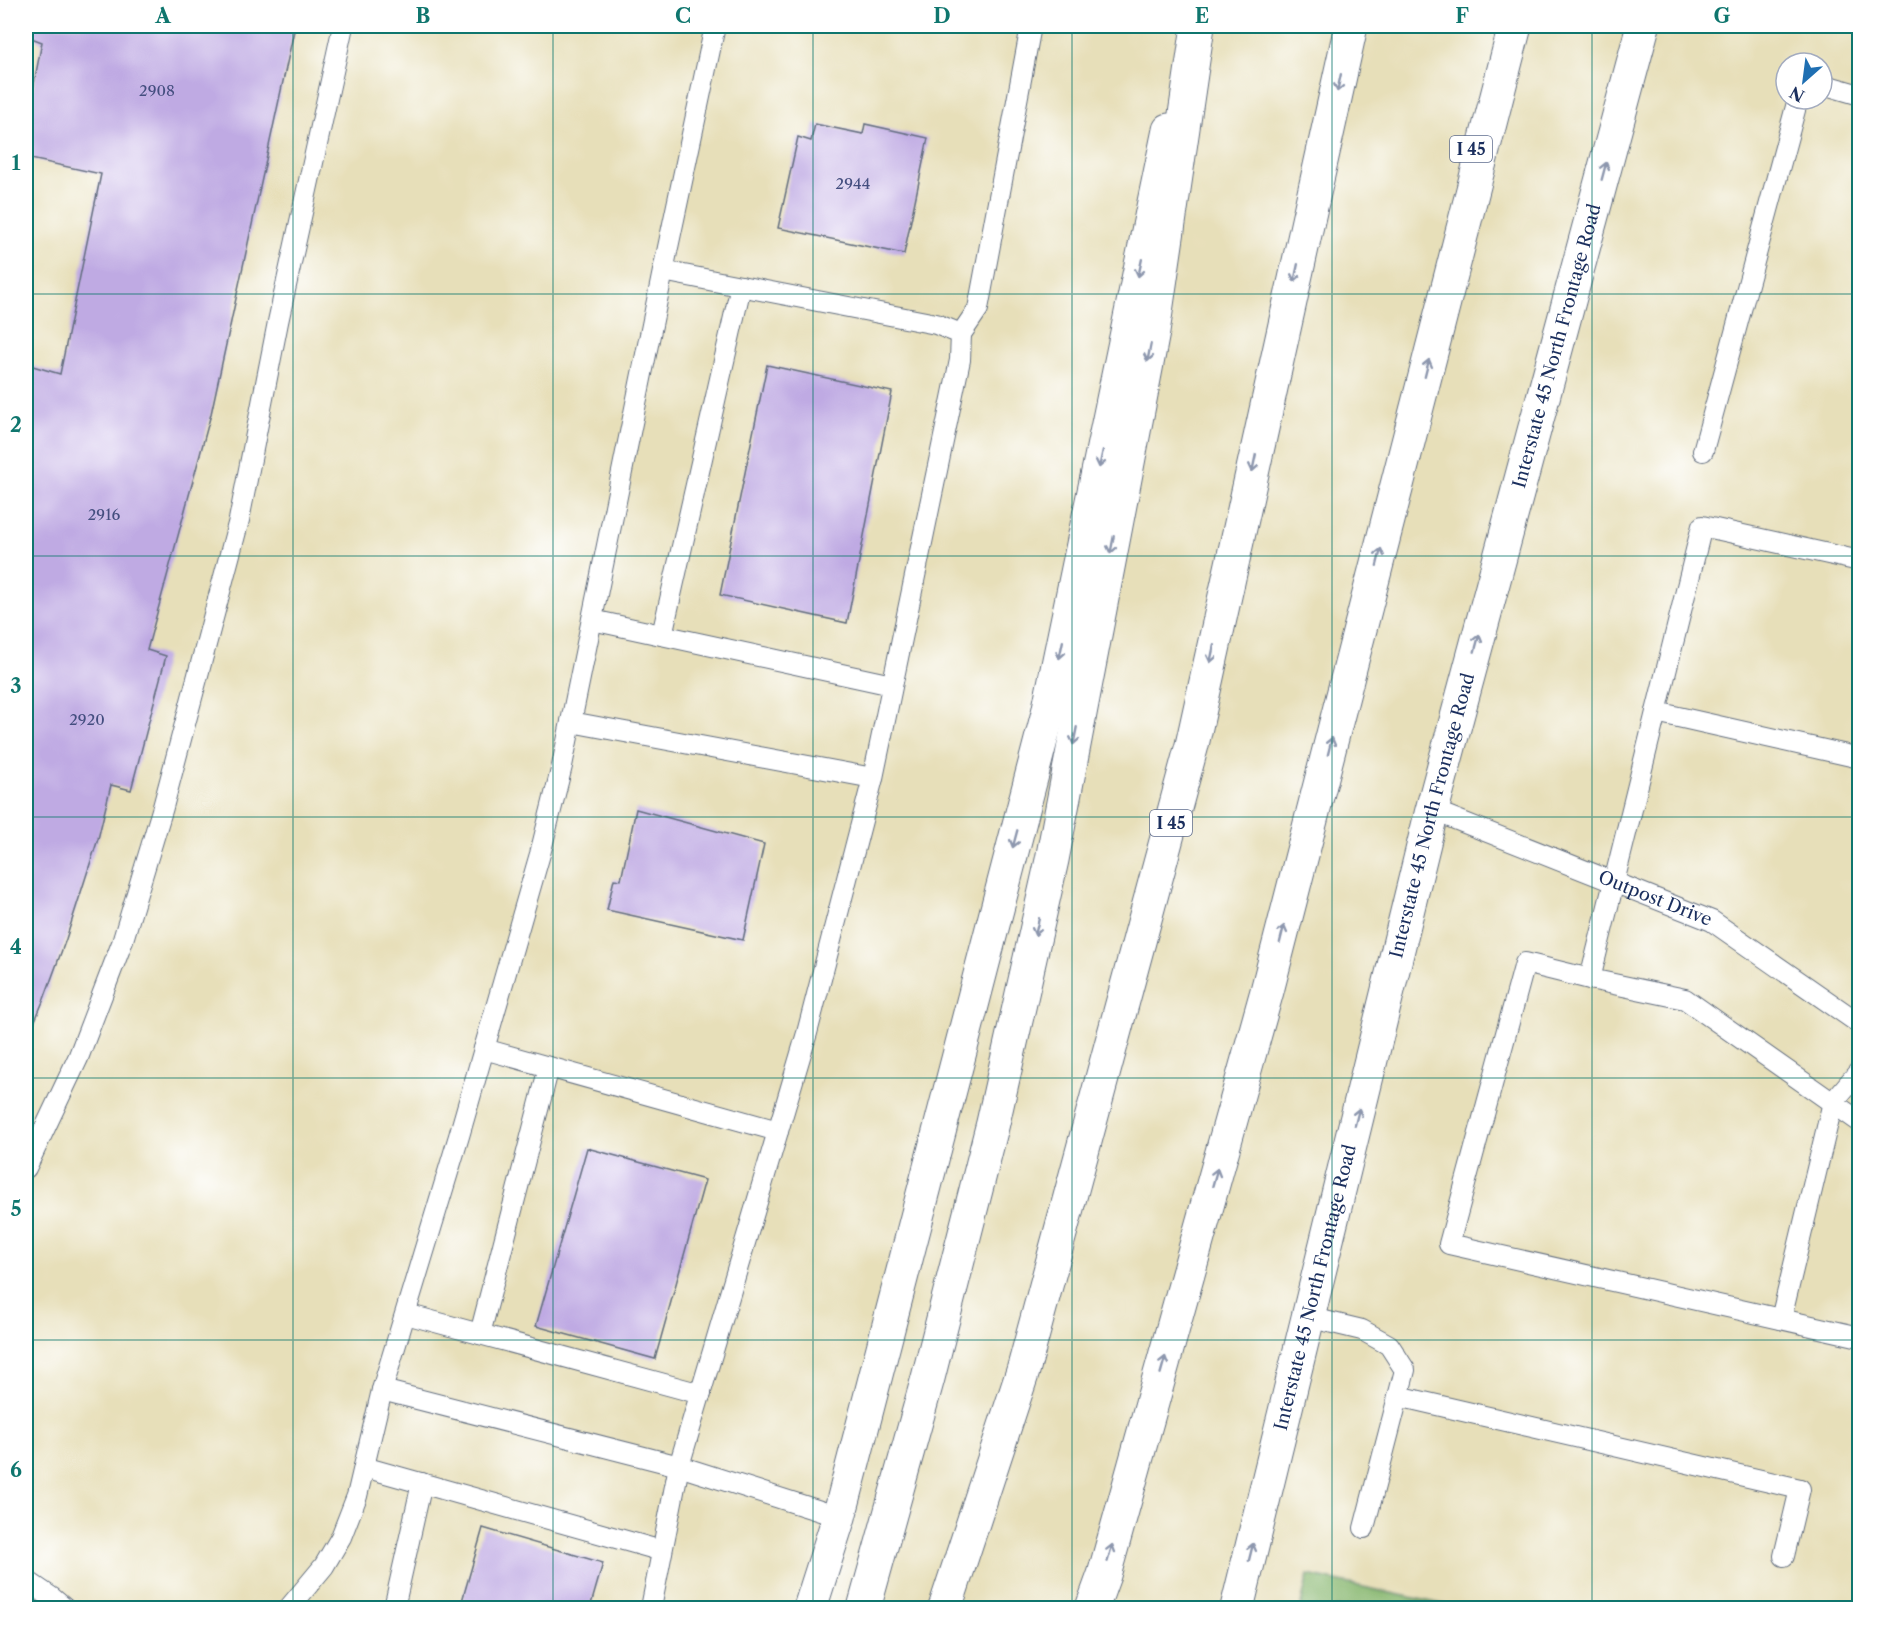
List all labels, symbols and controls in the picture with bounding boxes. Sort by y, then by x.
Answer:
text: A [154,4,171,28]
text: B [416,4,431,28]
text: C [675,4,691,28]
text: D [933,4,951,28]
text: E [1195,4,1209,28]
text: F [1455,4,1469,28]
text: G [1714,4,1731,28]
north arrow [1774,51,1834,111]
one-way arrow [1332,73,1344,92]
house number: 2908 [139,81,175,100]
text: N [1786,82,1808,106]
road number: I 45 [1450,136,1492,162]
text: 1 [12,151,21,175]
one-way arrow [1599,162,1610,181]
house number: 2944 [836,174,870,193]
street label: Interstate 45 North Frontage Road [1508,201,1606,491]
one-way arrow [1134,258,1145,277]
one-way arrow [1290,263,1302,282]
one-way arrow [1143,343,1154,363]
one-way arrow [1422,359,1433,378]
text: 2 [10,413,22,437]
one-way arrow [1095,449,1106,468]
one-way arrow [1248,454,1260,473]
house number: 2916 [88,505,120,524]
one-way arrow [1106,534,1117,554]
one-way arrow [1373,547,1385,566]
one-way arrow [1472,634,1483,653]
one-way arrow [1055,640,1066,659]
one-way arrow [1206,644,1217,663]
street label: Interstate 45 North Frontage Road [1385,671,1479,961]
text: 3 [10,674,22,698]
house number: 2920 [69,710,105,729]
one-way arrow [1069,726,1080,746]
one-way arrow [1325,736,1337,755]
road number: I 45 [1150,810,1192,836]
one-way arrow [1009,829,1021,848]
street label: Outpost Drive [1595,866,1715,931]
one-way arrow [1030,918,1042,937]
one-way arrow [1277,925,1288,944]
text: 4 [10,935,22,959]
one-way arrow [1352,1108,1364,1127]
street label: Interstate 45 North Frontage Road [1270,1142,1361,1433]
one-way arrow [1210,1168,1221,1187]
text: 5 [10,1197,22,1221]
one-way arrow [1157,1356,1169,1375]
text: 6 [10,1458,22,1482]
one-way arrow [1245,1542,1257,1561]
one-way arrow [1105,1544,1116,1563]

